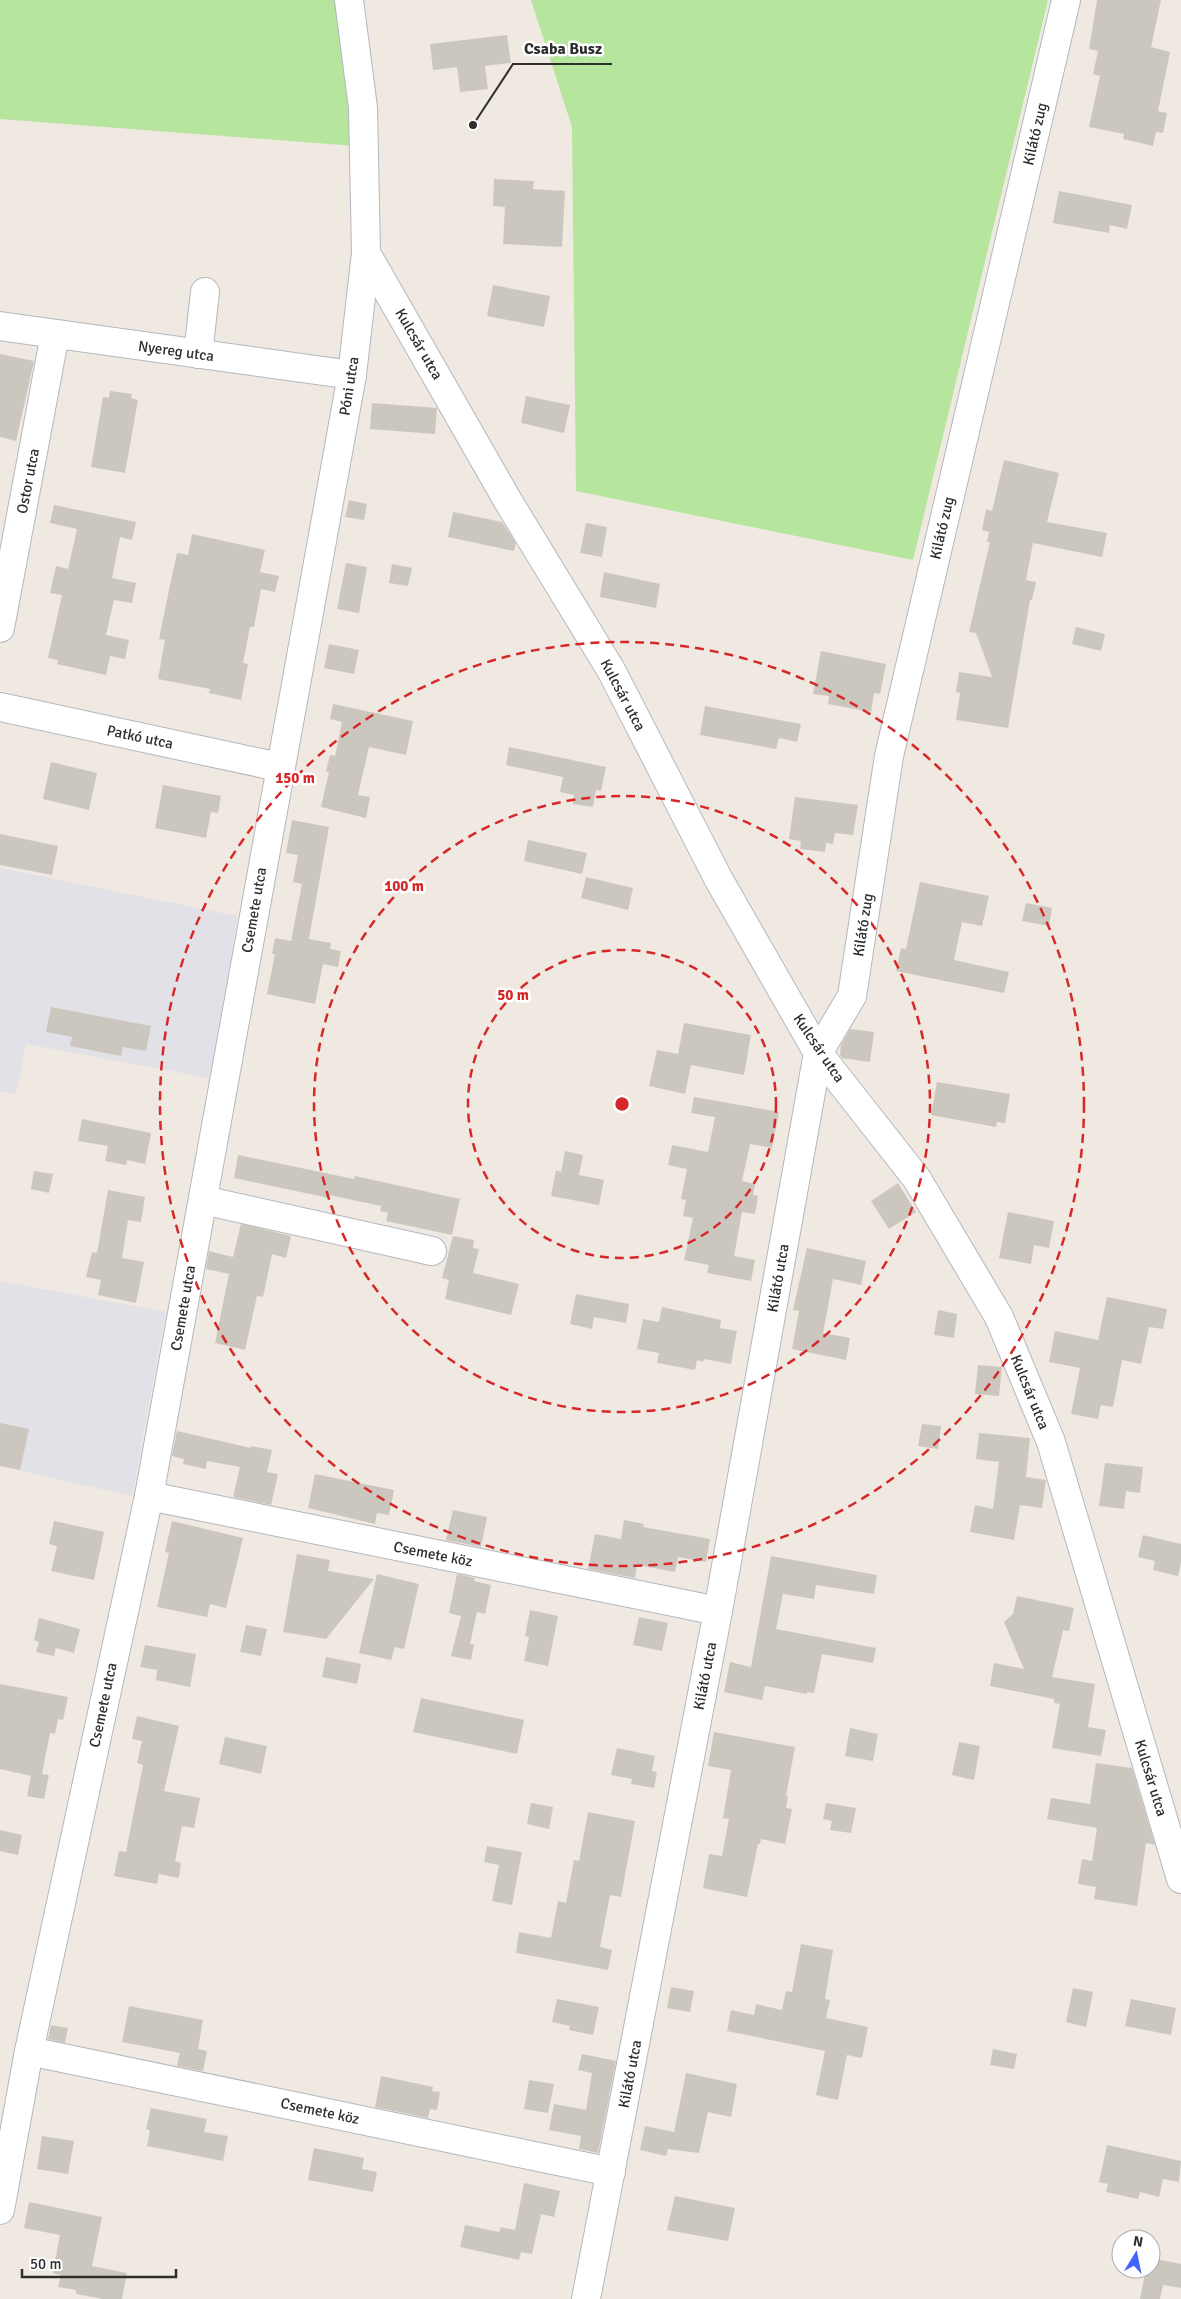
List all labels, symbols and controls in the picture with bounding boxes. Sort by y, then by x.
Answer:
callout: Csaba Busz [513,33,612,64]
text: Csaba Busz [524,39,602,59]
street label: Kilátó zug [1019,101,1051,167]
street label: Kulcsár utca [391,305,447,383]
street label: Nyereg utca [137,337,215,365]
street label: Póni utca [335,355,363,417]
street label: Ostor utca [13,447,43,515]
street label: Kilátó zug [926,495,958,561]
street label: Kulcsár utca [596,656,650,734]
street label: Patkó utca [105,721,175,753]
text: 150 m [275,769,315,787]
street label: Csemete utca [238,866,270,954]
text: 100 m [384,877,424,895]
street label: Kilátó zug [849,892,877,958]
text: 50 m [497,986,529,1004]
street label: Kulcsár utca [789,1010,849,1086]
centre of rings [613,1095,631,1113]
street label: Kilátó utca [763,1242,793,1314]
street label: Csemete utca [167,1264,199,1352]
street label: Kulcsár utca [1007,1352,1053,1432]
street label: Csemete köz [392,1538,474,1571]
street label: Kilátó utca [690,1640,720,1712]
street label: Csemete utca [85,1661,121,1749]
street label: Kulcsár utca [1131,1738,1171,1818]
street label: Kilátó utca [615,2038,645,2110]
street label: Csemete köz [279,2094,361,2128]
north arrow [1111,2229,1161,2279]
text: N [1132,2232,1144,2251]
scale bar [22,2246,176,2278]
text: 50 m [30,2255,61,2273]

